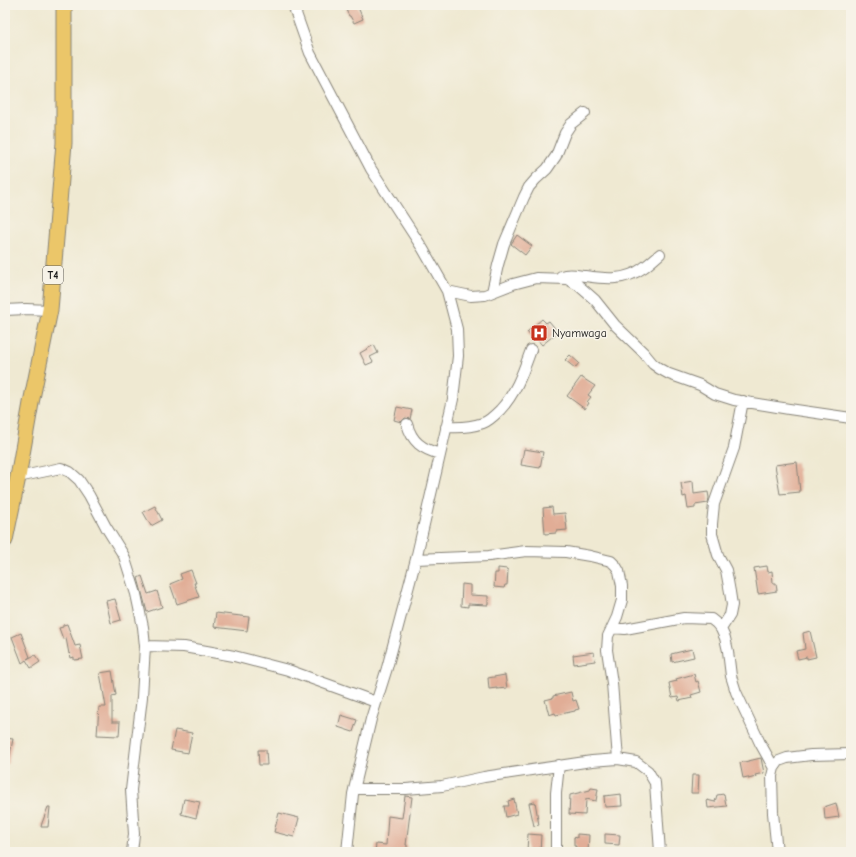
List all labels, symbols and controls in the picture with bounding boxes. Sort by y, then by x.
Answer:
road number: T4 [43,266,63,284]
hospital icon: Nyamwaga [529,323,549,343]
place label: Nyamwaga [552,326,607,340]

